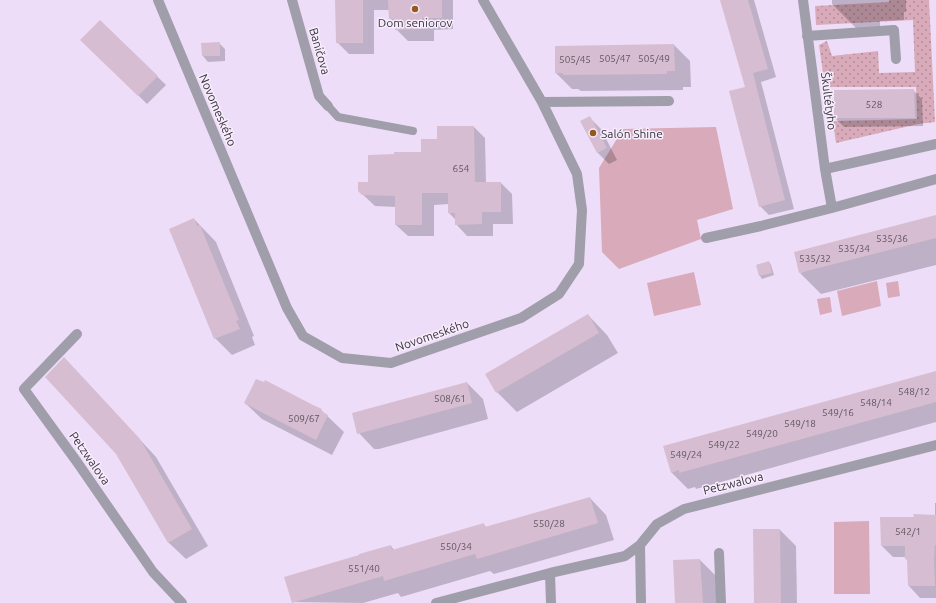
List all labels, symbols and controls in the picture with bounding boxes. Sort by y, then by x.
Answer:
marker: Dom seniorov [410,4,420,14]
place label: Dom seniorov [378,16,452,29]
street label: Baničova [307,26,333,76]
house number: 505/47 [599,53,631,64]
house number: 505/49 [638,53,670,64]
house number: 505/45 [559,54,591,65]
street label: Škultétyho [819,71,839,131]
street label: Novomeského [197,72,239,148]
house number: 528 [866,99,883,110]
place label: Salón Shine [601,127,663,140]
marker: Salón Shine [588,128,598,138]
house number: 654 [453,163,470,174]
house number: 535/36 [876,233,908,244]
house number: 535/34 [838,243,870,254]
house number: 535/32 [799,253,831,264]
street label: Novomeského [393,316,471,354]
house number: 548/12 [898,386,930,397]
house number: 508/61 [434,393,466,404]
house number: 548/14 [860,397,892,408]
house number: 549/16 [822,407,854,418]
house number: 509/67 [288,413,320,424]
house number: 549/18 [784,418,816,429]
house number: 549/20 [746,428,778,439]
street label: Petzwalova [67,429,113,487]
house number: 549/22 [708,439,740,450]
house number: 549/24 [670,449,702,460]
street label: Petzwalova [702,469,764,497]
house number: 550/28 [533,518,565,529]
house number: 542/1 [895,526,921,537]
house number: 550/34 [440,541,472,552]
house number: 551/40 [348,563,380,574]

